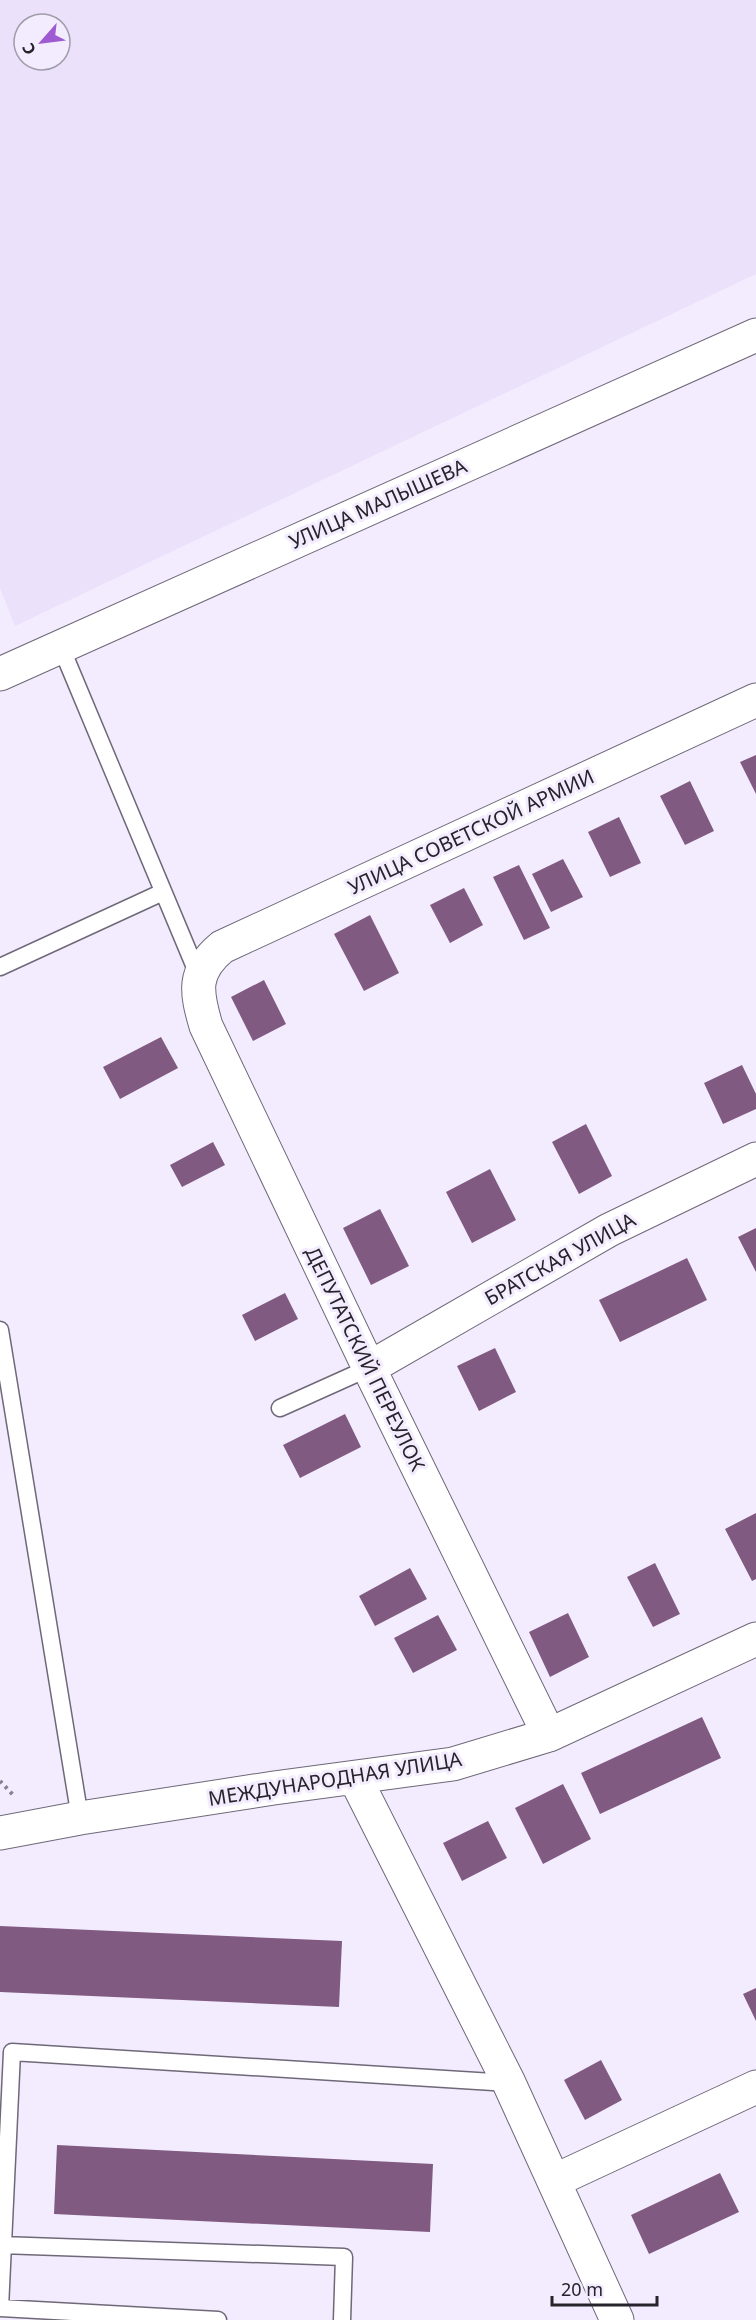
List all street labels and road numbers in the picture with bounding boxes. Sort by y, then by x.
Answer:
street label: УЛИЦА МАЛЫШЕВА [285,452,471,555]
street label: УЛИЦА СОВЕТСКОЙ АРМИИ [343,763,598,901]
street label: БРАТСКАЯ УЛИЦА [479,1206,640,1311]
street label: ДЕПУТАТСКИЙ ПЕРЕУЛОК [299,1242,432,1476]
street label: МЕЖДУНАРОДНАЯ УЛИЦА [206,1745,464,1812]

